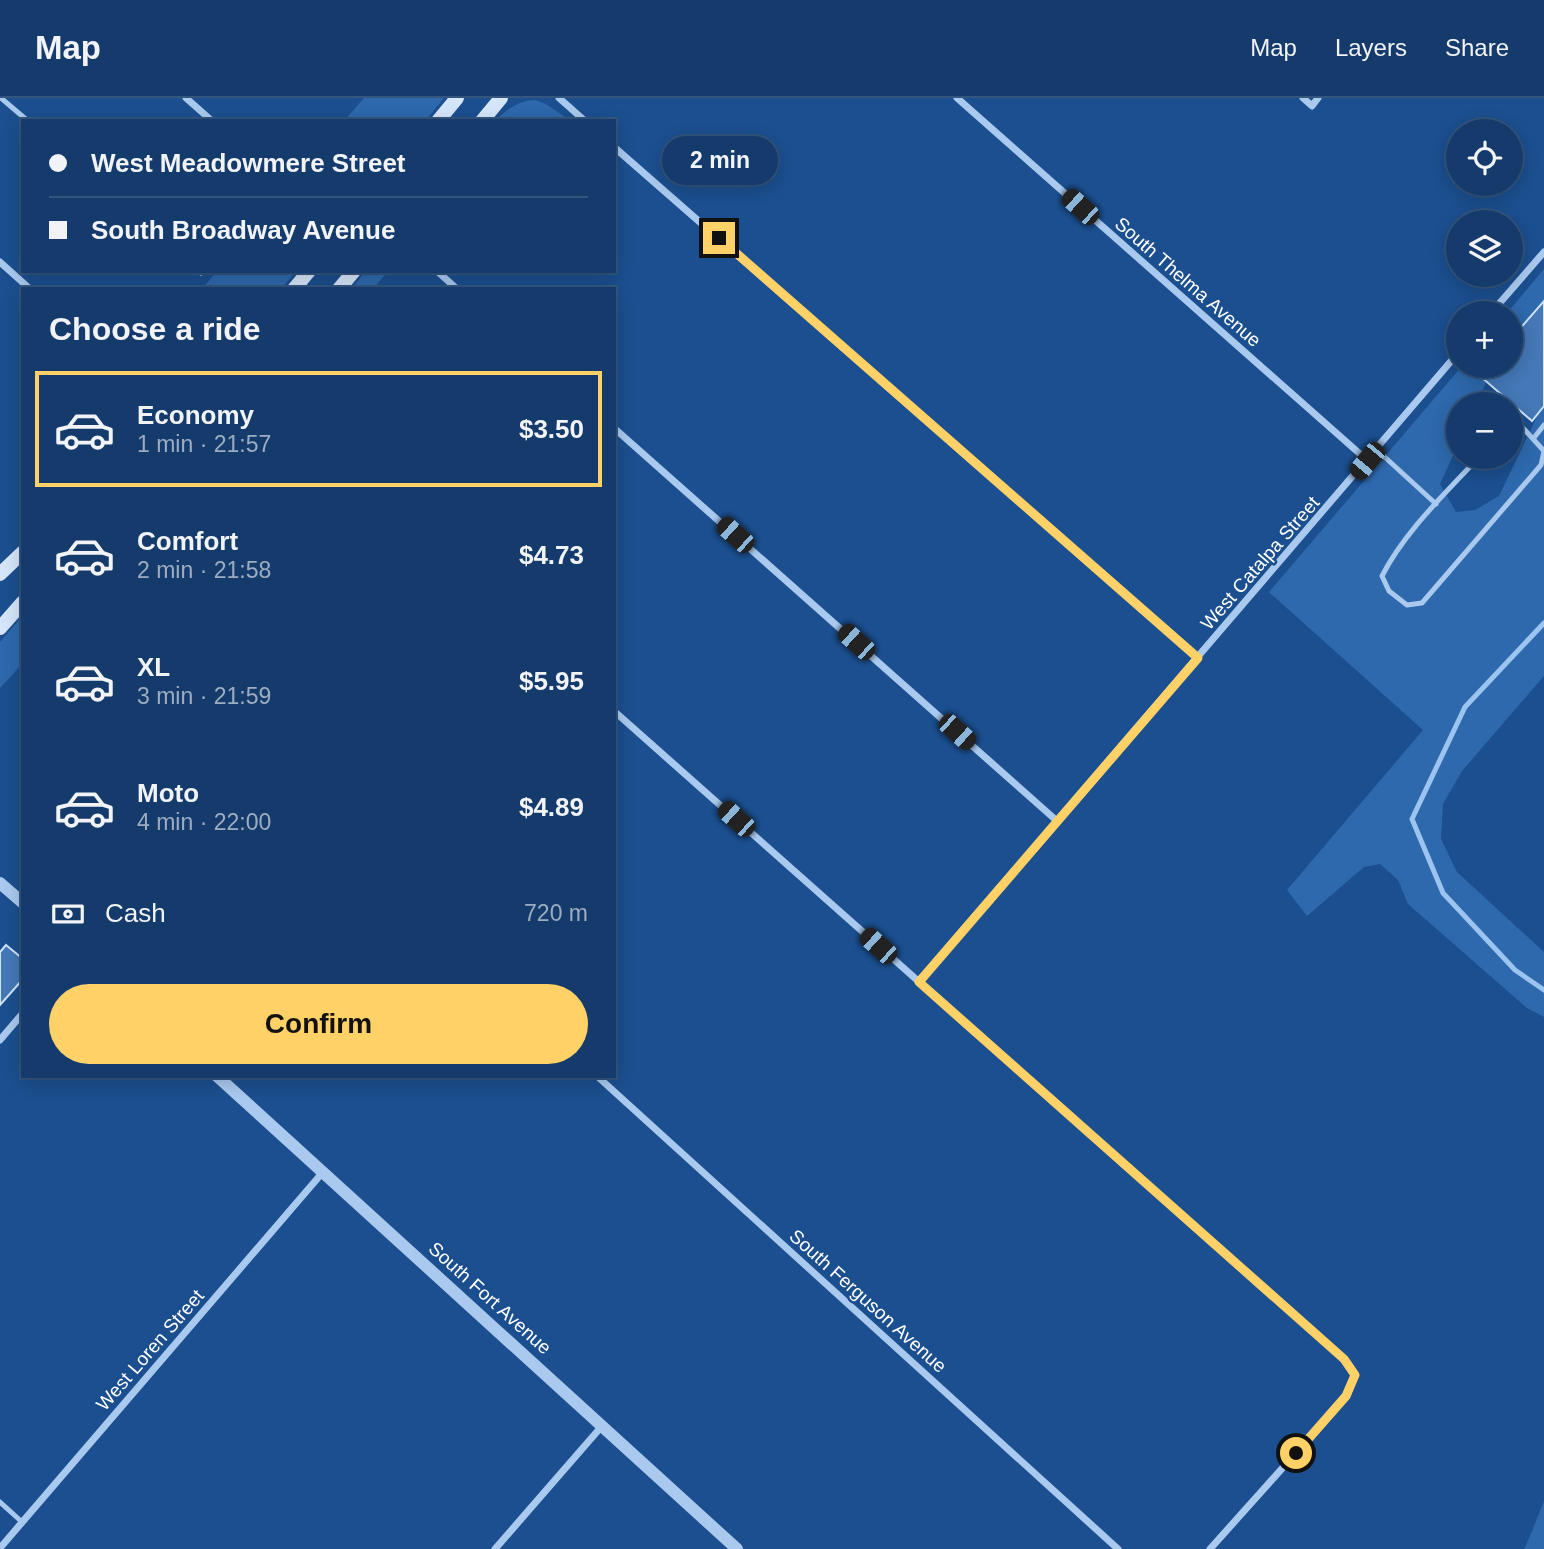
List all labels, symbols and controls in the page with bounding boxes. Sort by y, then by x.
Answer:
text: Map [35,29,101,66]
text: Map [1250,34,1297,61]
text: Layers [1335,34,1407,61]
text: Share [1445,34,1509,61]
map controls [1446,119,1523,469]
button: locate [1446,119,1523,196]
callout: 2 min [661,136,777,186]
text: 2 min [690,147,750,173]
text: West Meadowmere Street [91,148,406,178]
car [1058,185,1103,229]
button: layers [1446,210,1523,287]
street label: South Thelma Avenue [1111,213,1265,351]
text: South Broadway Avenue [91,215,395,245]
route end [703,222,735,254]
button: + [1446,301,1523,378]
text: Choose a ride [49,311,261,347]
button: − [1446,392,1523,469]
icon: car [53,398,116,461]
text: Economy [137,400,254,430]
text: $3.50 [519,414,584,444]
text: 1 min · 21:57 [137,431,271,457]
car [1346,438,1389,484]
street label: West Catalpa Street [1196,492,1324,634]
car [713,513,758,557]
icon: car [53,524,116,587]
text: Comfort [137,526,238,556]
text: $4.73 [519,540,584,570]
text: 2 min · 21:58 [137,557,271,583]
car [834,620,879,664]
icon: car [53,650,116,713]
text: XL [137,652,170,682]
text: $5.95 [519,666,584,696]
text: 3 min · 21:59 [137,683,271,709]
car [935,710,980,754]
icon: car [53,776,116,839]
text: Moto [137,778,199,808]
text: $4.89 [519,792,584,822]
car [714,797,759,841]
text: 4 min · 22:00 [137,809,271,835]
icon: cash [49,895,87,933]
text: Cash [105,898,166,928]
text: 720 m [524,900,588,926]
car [856,924,901,968]
button: Confirm [49,984,588,1064]
street label: South Ferguson Avenue [785,1225,951,1377]
street label: South Fort Avenue [425,1238,555,1358]
street label: West Loren Street [92,1285,209,1415]
route start [1280,1437,1312,1469]

